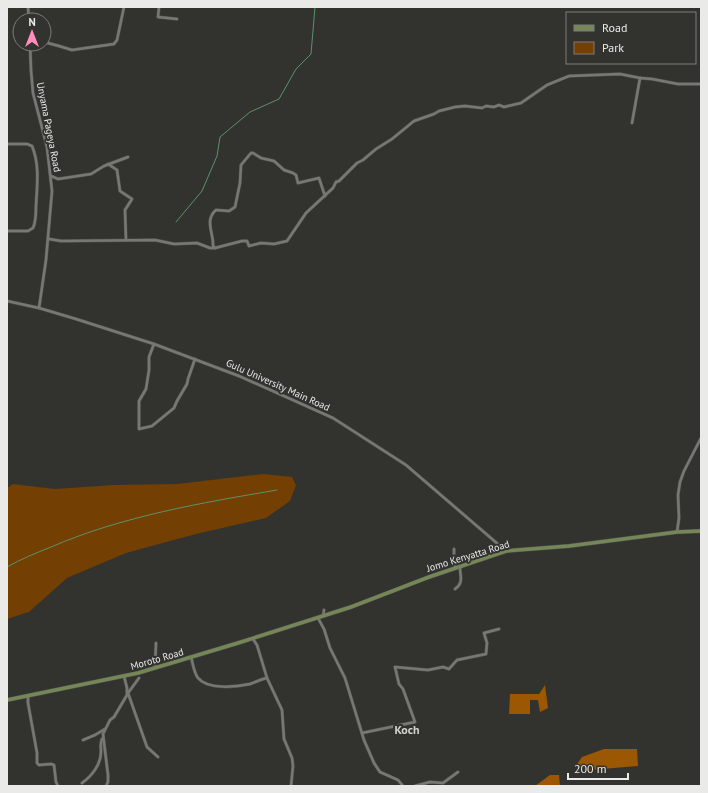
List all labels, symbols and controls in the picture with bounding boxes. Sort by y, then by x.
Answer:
north arrow [12,12,52,52]
legend [566,12,696,64]
text: N [28,15,36,29]
text: Road [602,20,627,35]
text: Park [602,40,624,55]
street label: Unyama Pageya Road [34,81,64,173]
street label: Gulu University Main Road [224,356,332,414]
street label: Jomo Kenyatta Road [424,537,511,575]
street label: Moroto Road [129,645,185,673]
district label: Koch [394,722,420,737]
scale bar [568,755,628,781]
text: 200 m [574,761,607,776]

